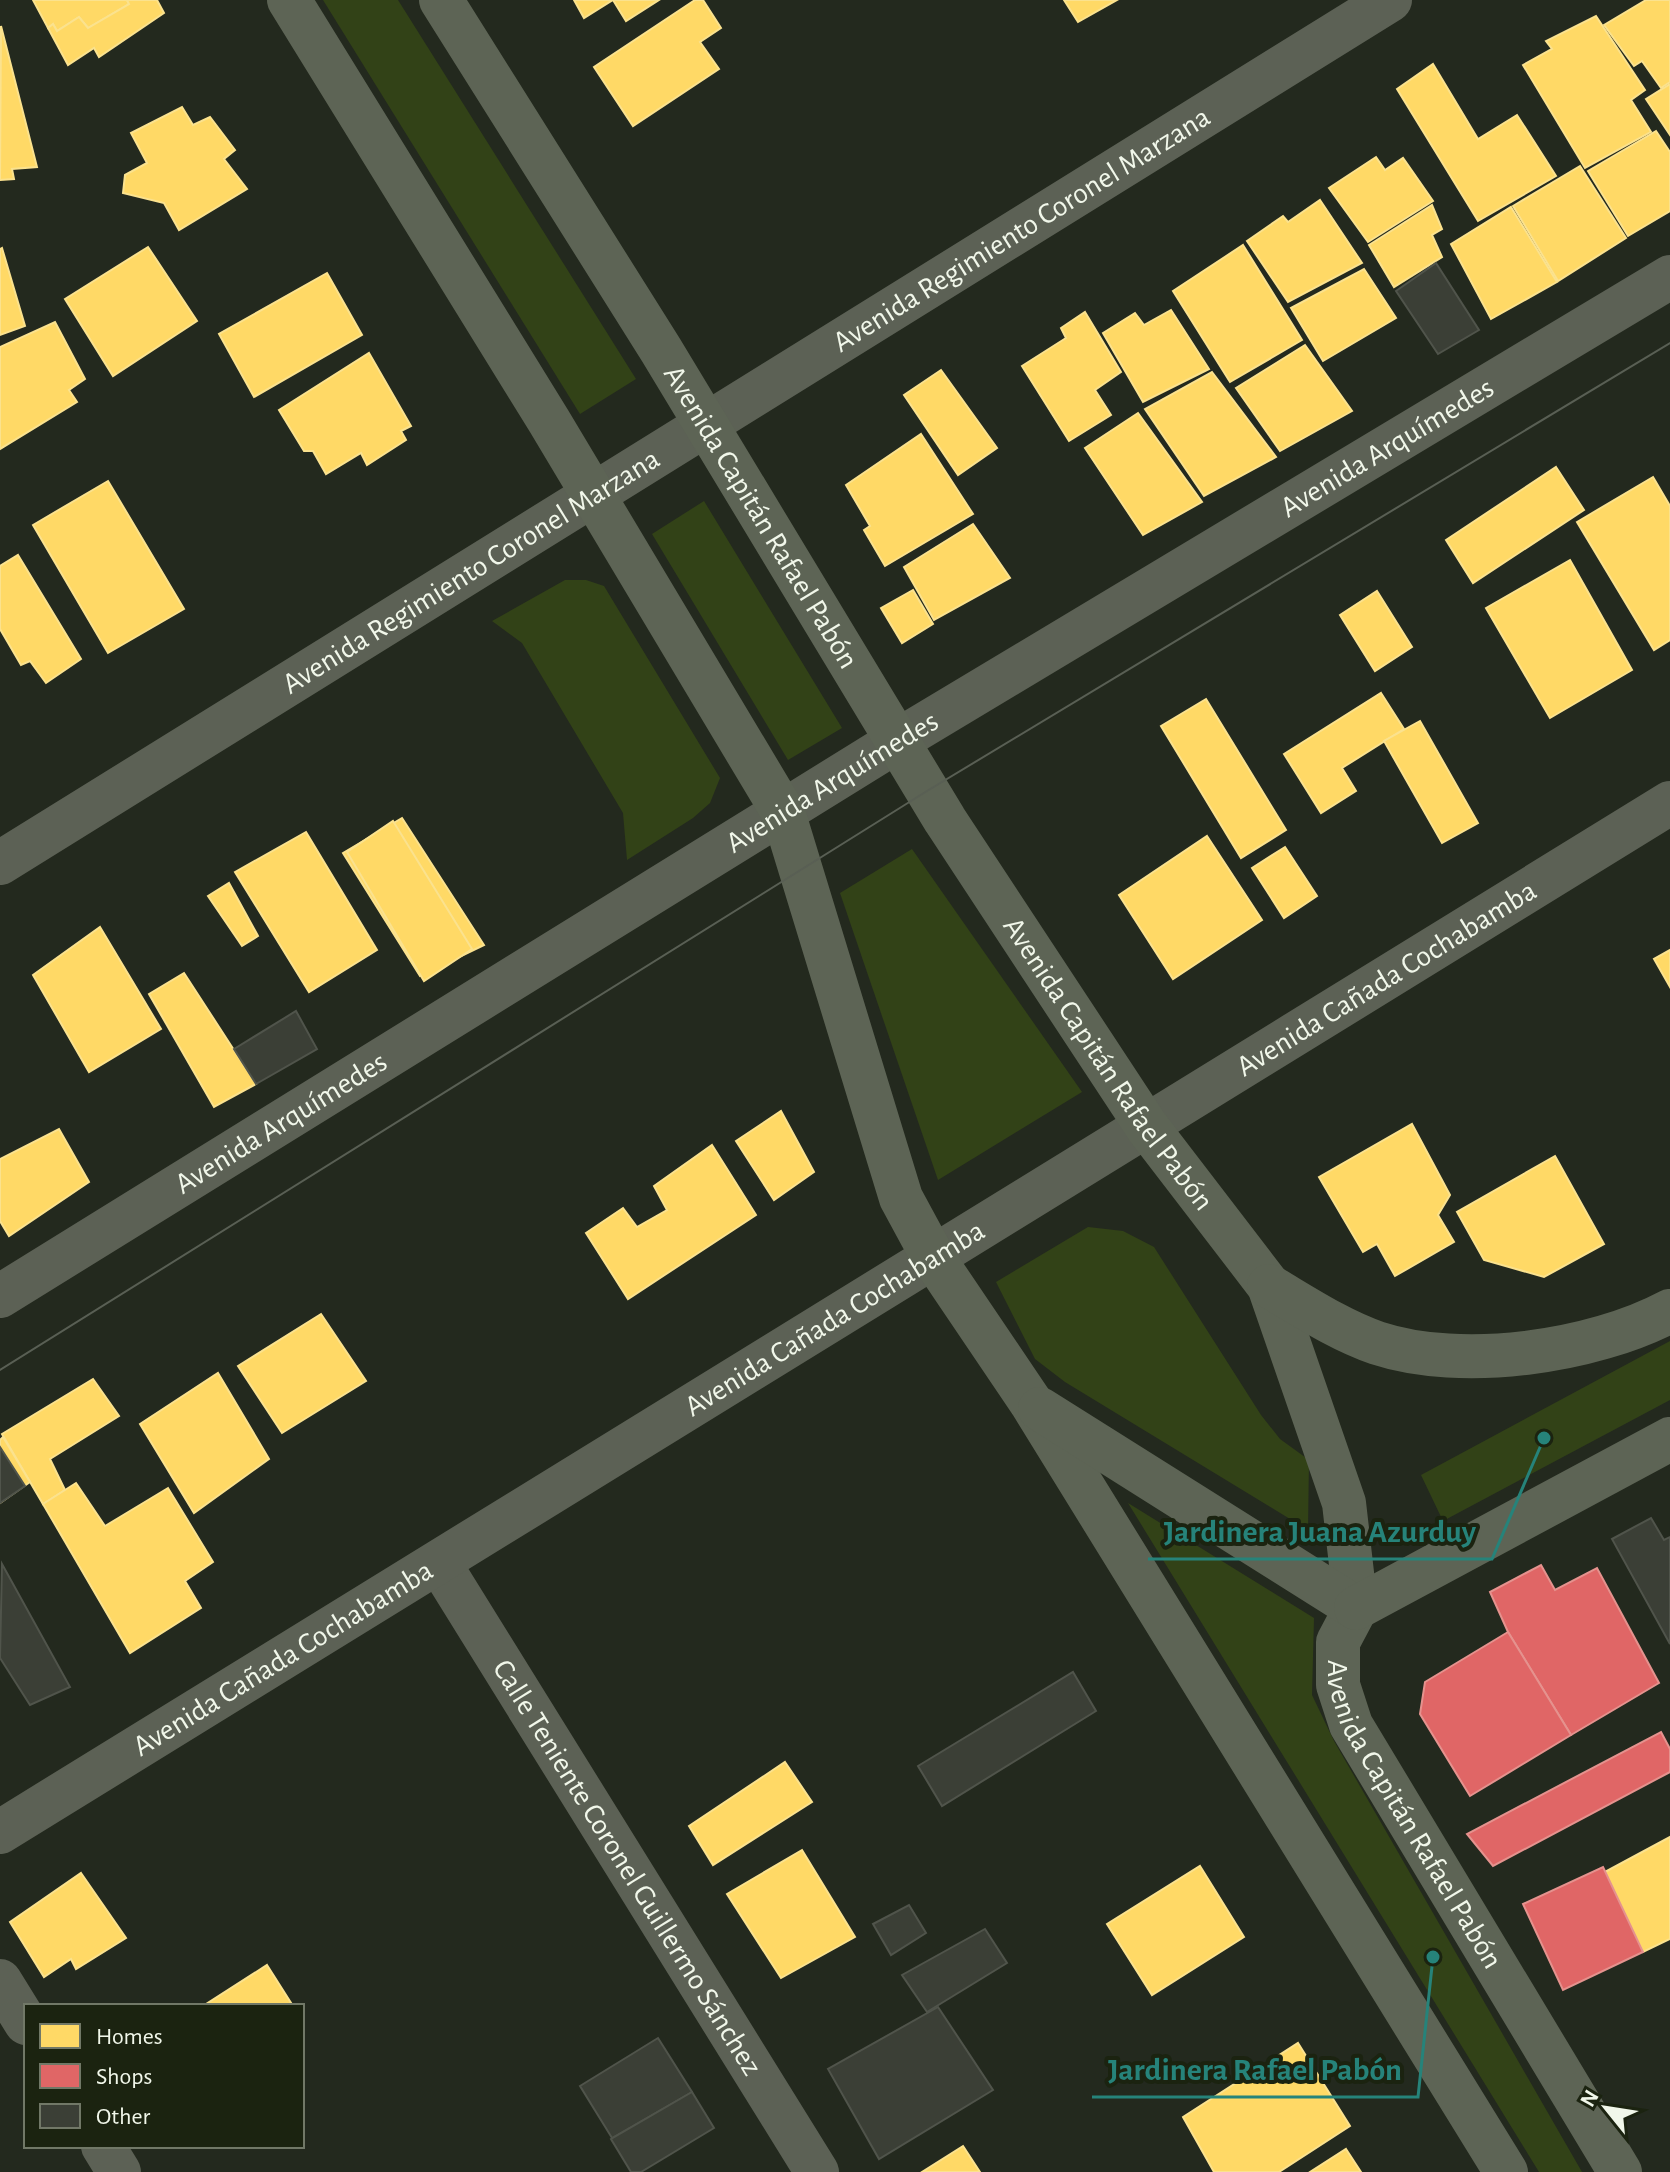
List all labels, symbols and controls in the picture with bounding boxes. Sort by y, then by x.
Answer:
street label: Avenida Regimiento Coronel Marzana [828,102,1216,358]
street label: Avenida Capitán Rafael Pabón [658,360,864,674]
street label: Avenida Arquímedes [1275,373,1499,523]
street label: Avenida Regimiento Coronel Marzana [277,443,665,700]
street label: Avenida Arquímedes [721,706,944,859]
street label: Avenida Cañada Cochabamba [1231,875,1542,1082]
street label: Avenida Capitán Rafael Pabón [997,912,1219,1216]
street label: Avenida Arquímedes [170,1047,392,1200]
street label: Avenida Cañada Cochabamba [680,1215,990,1422]
callout: Jardinera Juana Azurduy [1148,1503,1492,1559]
text: Jardinera Juana Azurduy [1164,1516,1477,1548]
street label: Avenida Cañada Cochabamba [128,1555,438,1762]
street label: Calle Teniente Coronel Guillermo Sánchez [487,1655,767,2081]
street label: Avenida Capitán Rafael Pabón [1322,1660,1508,1974]
legend [24,2004,304,2148]
text: Homes [96,2025,163,2049]
callout: Jardinera Rafael Pabón [1092,2041,1418,2097]
text: Jardinera Rafael Pabón [1108,2054,1402,2086]
text: Shops [96,2065,152,2089]
north arrow [1566,2068,1646,2148]
text: N [1576,2086,1603,2111]
text: Other [96,2105,150,2129]

